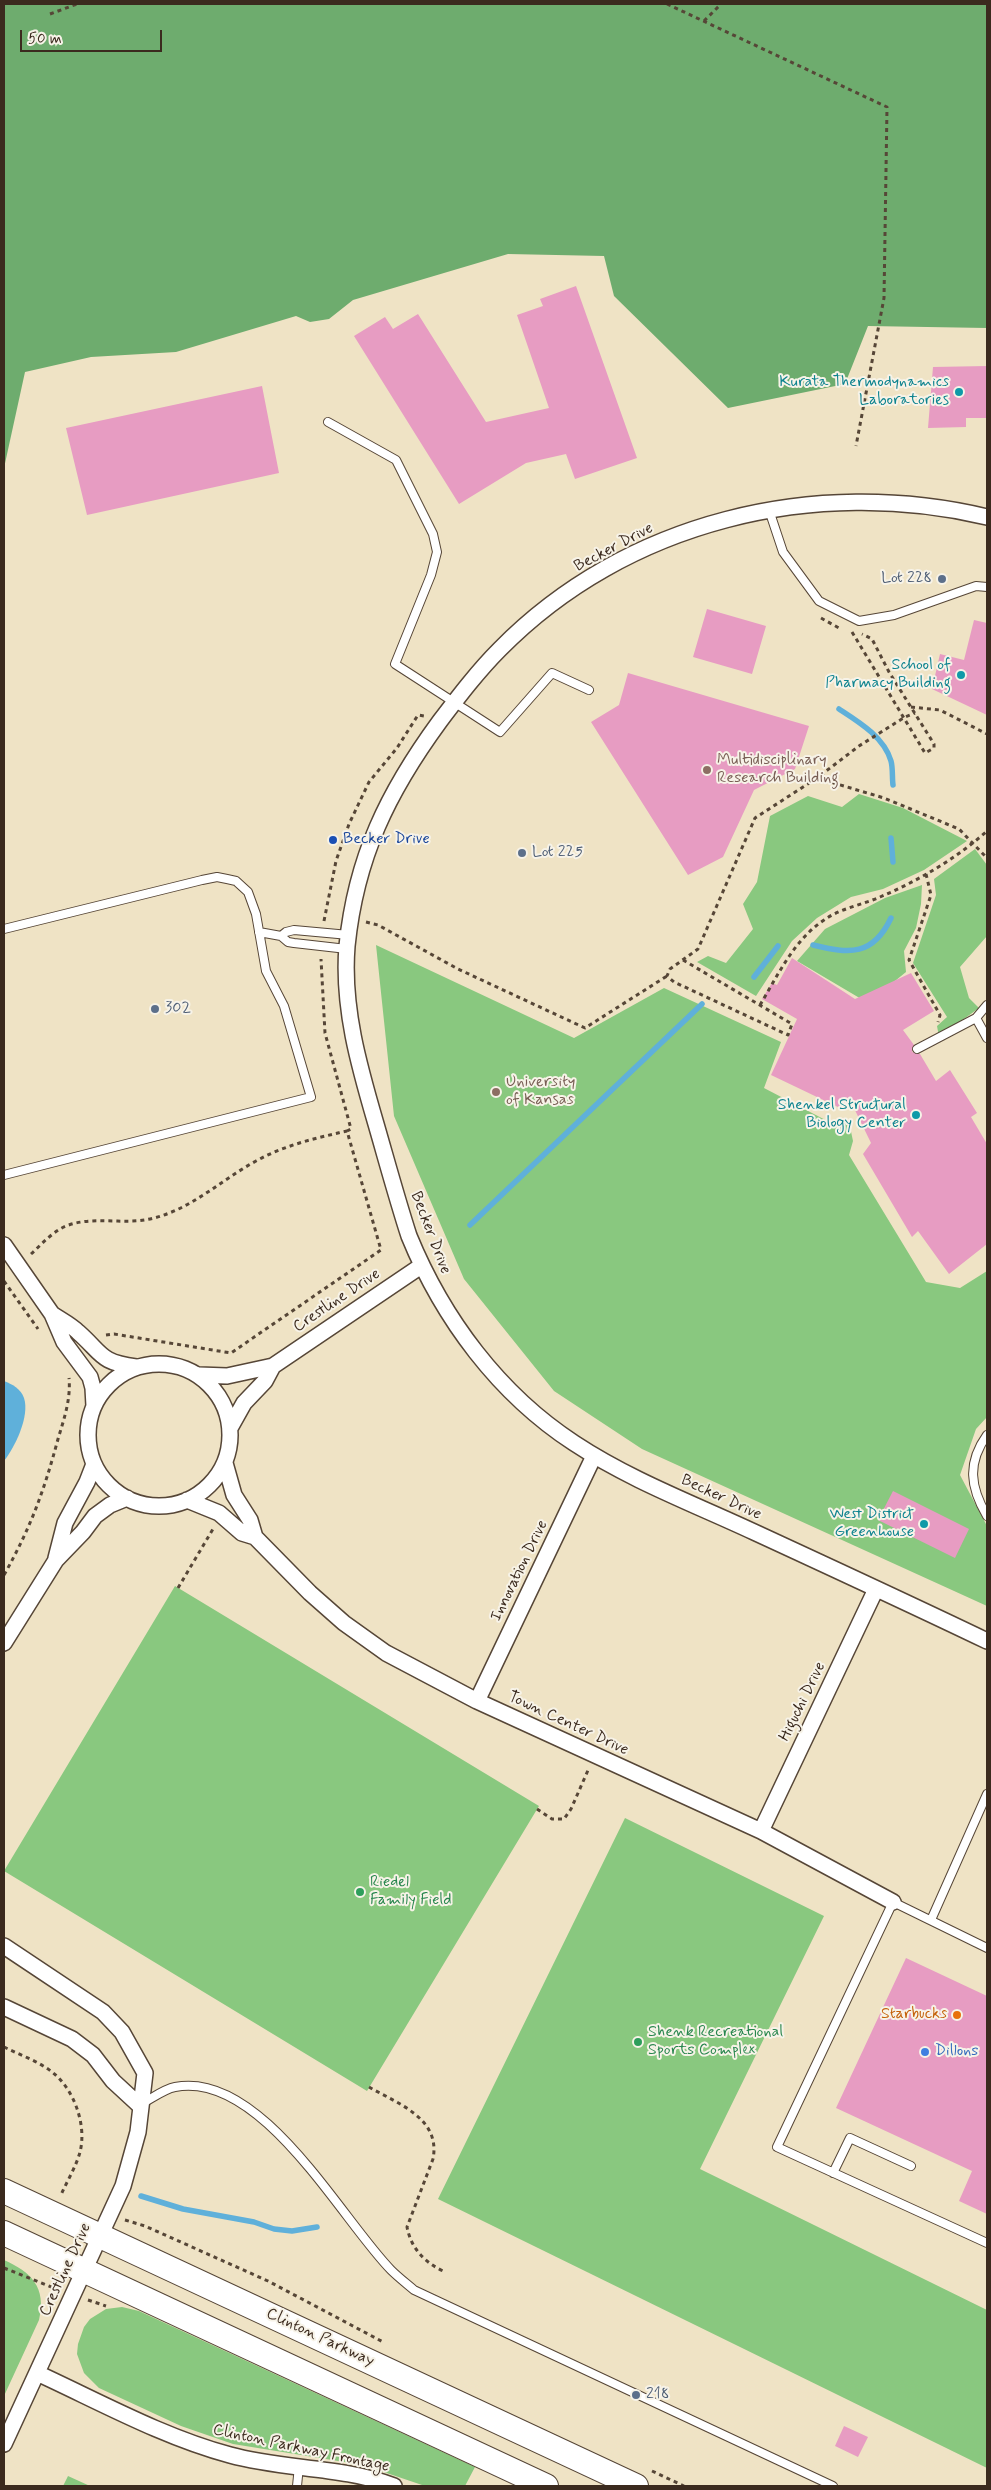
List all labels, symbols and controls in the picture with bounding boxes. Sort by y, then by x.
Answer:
scale bar [22,20,165,52]
text: 50 m [28,29,62,49]
place label: Kurata Thermodynamics Laboratories [779,373,949,411]
marker: Kurata Thermodynamics Laboratories [953,386,965,398]
street label: Becker Drive [571,519,657,577]
place label: Lot 228 [881,569,932,589]
marker: Lot 228 [936,573,948,585]
place label: School of Pharmacy Building [825,656,951,694]
marker: School of Pharmacy Building [955,669,967,681]
place label: Multidisciplinary Research Building [717,751,839,789]
marker: Multidisciplinary Research Building [701,764,713,776]
place label: Becker Drive [343,830,430,850]
marker: Becker Drive [327,834,339,846]
place label: Lot 225 [532,843,583,863]
marker: Lot 225 [516,847,528,859]
place label: 302 [165,999,191,1019]
marker: 302 [149,1003,161,1015]
place label: University of Kansas [506,1073,576,1111]
marker: University of Kansas [490,1086,502,1098]
place label: Shenkel Structural Biology Center [778,1096,906,1134]
marker: Shenkel Structural Biology Center [910,1109,922,1121]
street label: Becker Drive [405,1189,455,1277]
street label: Crestline Drive [290,1265,384,1337]
street label: Becker Drive [678,1471,764,1525]
place label: West District Greenhouse [829,1505,914,1543]
street label: Innovation Drive [487,1517,553,1625]
marker: West District Greenhouse [918,1518,930,1530]
street label: Higuchi Drive [776,1659,830,1745]
street label: Town Center Drive [505,1688,631,1760]
place label: Riedel Family Field [370,1873,452,1911]
marker: Riedel Family Field [354,1886,366,1898]
place label: Starbucks [881,2005,947,2025]
marker: Starbucks [951,2009,963,2021]
place label: Shenk Recreational Sports Complex [648,2023,783,2061]
marker: Shenk Recreational Sports Complex [632,2036,644,2048]
place label: Dillons [935,2042,978,2062]
marker: Dillons [919,2046,931,2058]
street label: Crestline Drive [36,2220,96,2320]
street label: Clinton Parkway [263,2305,377,2371]
place label: 218 [646,2385,669,2405]
marker: 218 [630,2389,642,2401]
street label: Clinton Parkway Frontage [211,2421,391,2477]

